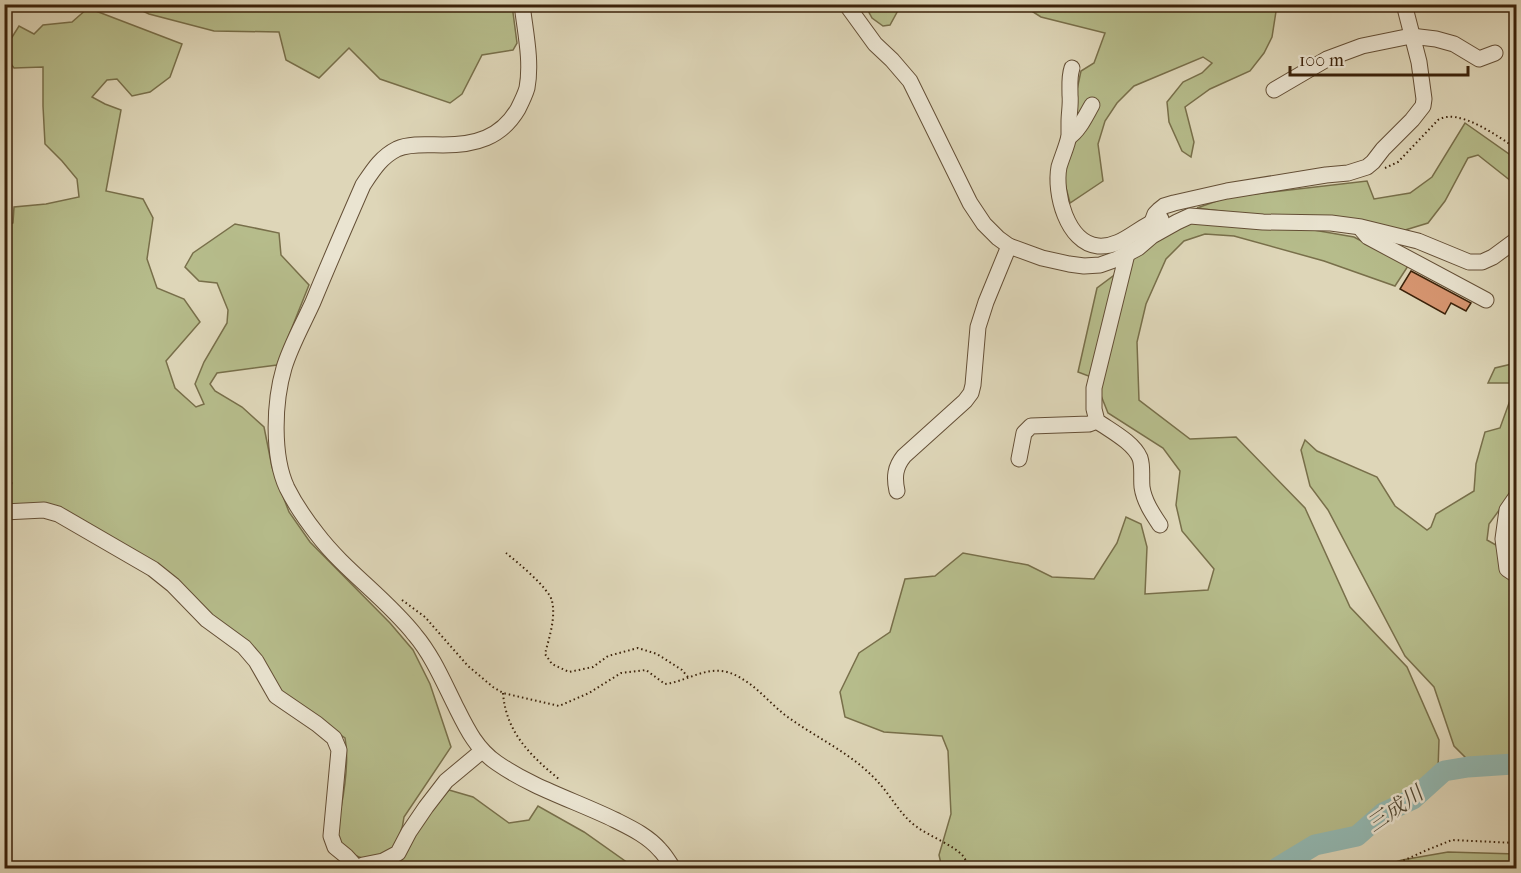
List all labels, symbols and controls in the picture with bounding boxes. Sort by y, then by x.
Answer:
scale bar [1290,39,1468,77]
text: 100 m [1299,50,1344,71]
water label: 三成川 [1362,780,1429,837]

